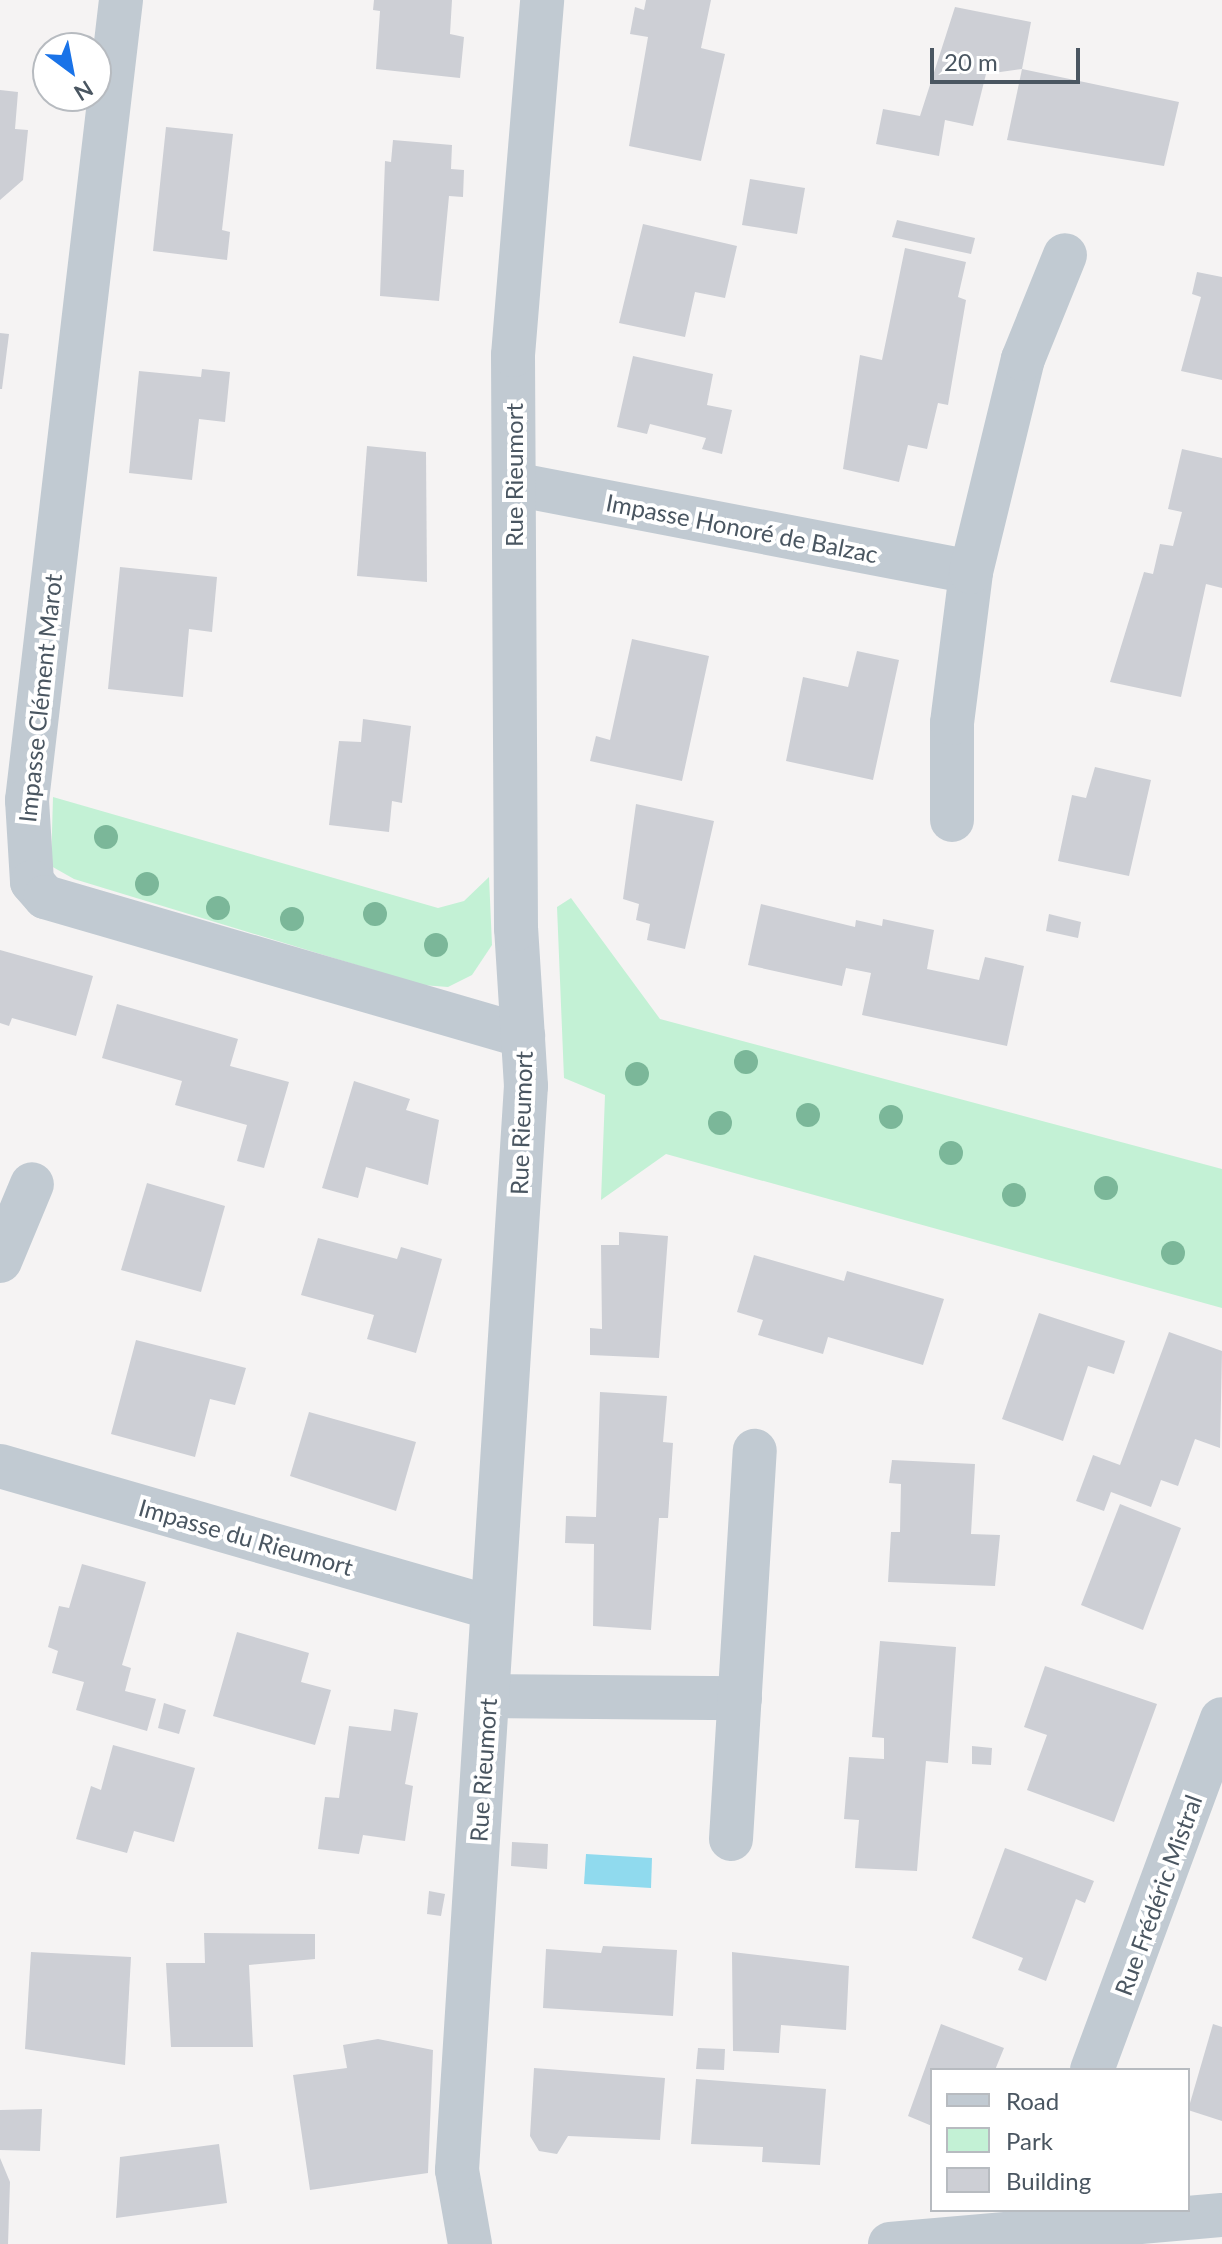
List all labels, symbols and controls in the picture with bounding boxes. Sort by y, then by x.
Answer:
north arrow [32,32,112,112]
scale bar [934,32,1084,82]
text: 20 m [944,47,998,76]
text: N [70,75,98,107]
street label: Rue Rieumort [500,403,528,547]
street label: Impasse Honoré de Balzac [604,488,880,568]
street label: Impasse Clément Marot [13,572,67,824]
street label: Rue Rieumort [504,1050,538,1196]
street label: Impasse du Rieumort [136,1493,356,1581]
street label: Rue Rieumort [464,1697,502,1843]
street label: Rue Frédéric Mistral [1108,1791,1208,1999]
legend [930,2068,1190,2212]
text: Road [1006,2086,1059,2115]
text: Park [1006,2126,1053,2155]
text: Building [1006,2166,1091,2195]

